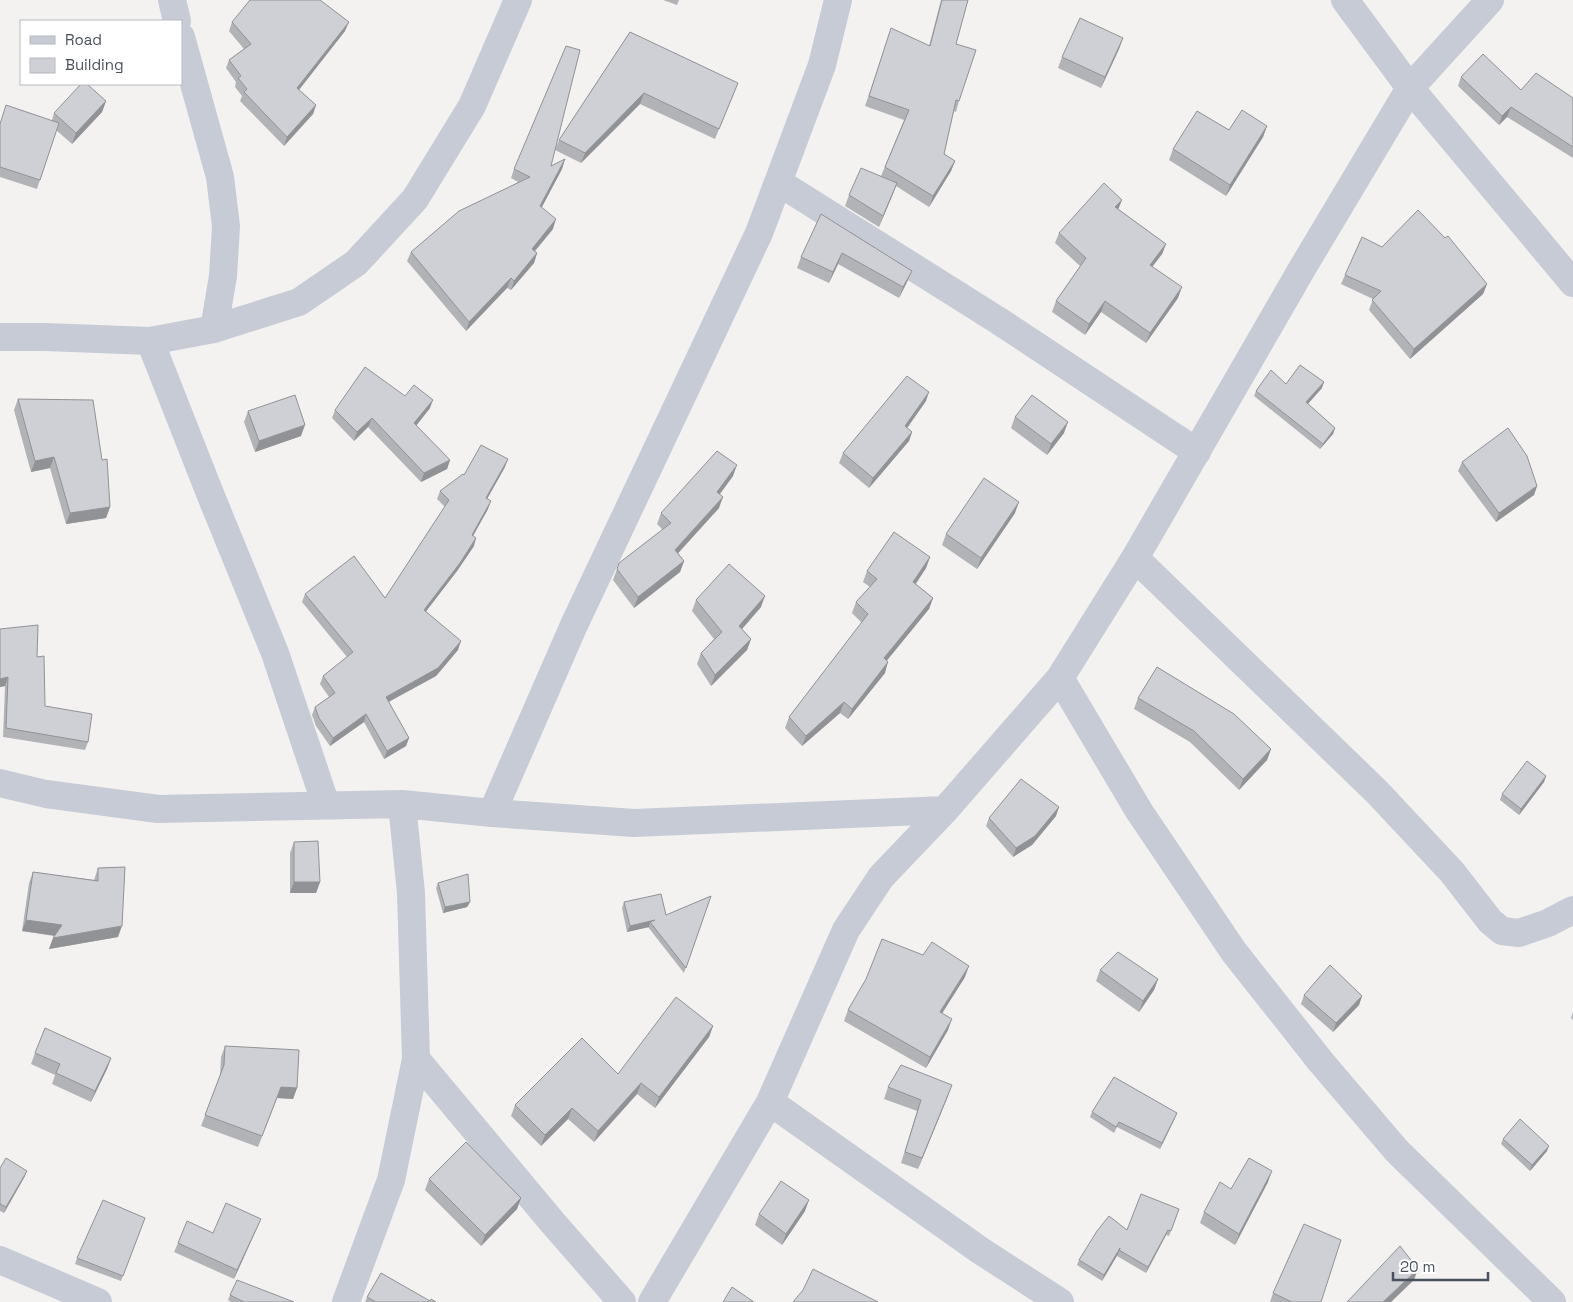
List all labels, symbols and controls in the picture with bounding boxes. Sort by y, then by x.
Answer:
legend [20,20,182,85]
text: Road [65,30,102,49]
text: Building [65,55,124,74]
scale bar [1393,1250,1488,1282]
text: 20 m [1400,1257,1435,1276]

